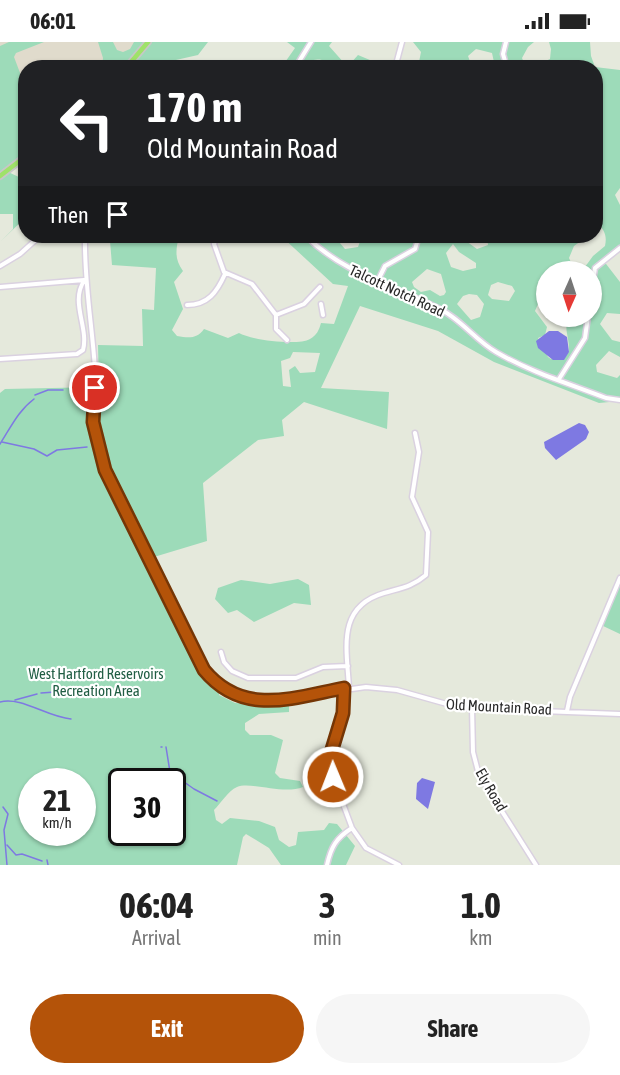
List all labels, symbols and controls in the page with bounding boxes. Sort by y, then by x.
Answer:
text: 06:01 [30,8,76,34]
text: 170 m [147,83,242,131]
icon: left [48,84,126,162]
text: Old Mountain Road [147,133,338,164]
icon: arrive [101,198,134,231]
text: Then [48,202,89,228]
street label: Talcott Notch Road [347,261,448,320]
north arrow [536,261,602,327]
map controls [536,261,602,327]
pin [69,362,120,413]
icon: arrive [78,371,111,404]
park label: West Hartford Reservoirs Recreation Area [28,665,164,699]
street label: Old Mountain Road [446,695,552,718]
position arrow [301,745,365,809]
street label: Ely Road [472,765,511,814]
speed limit sign: 30 [108,768,186,846]
text: 21 [43,783,71,817]
text: km/h [42,814,72,831]
text: 06:04 [119,884,194,926]
text: 3 [319,884,336,926]
text: 1.0 [461,884,501,926]
text: Arrival [132,926,181,949]
text: min [313,926,342,949]
text: km [469,926,492,949]
button: Exit [30,994,304,1063]
button: Share [316,994,590,1063]

